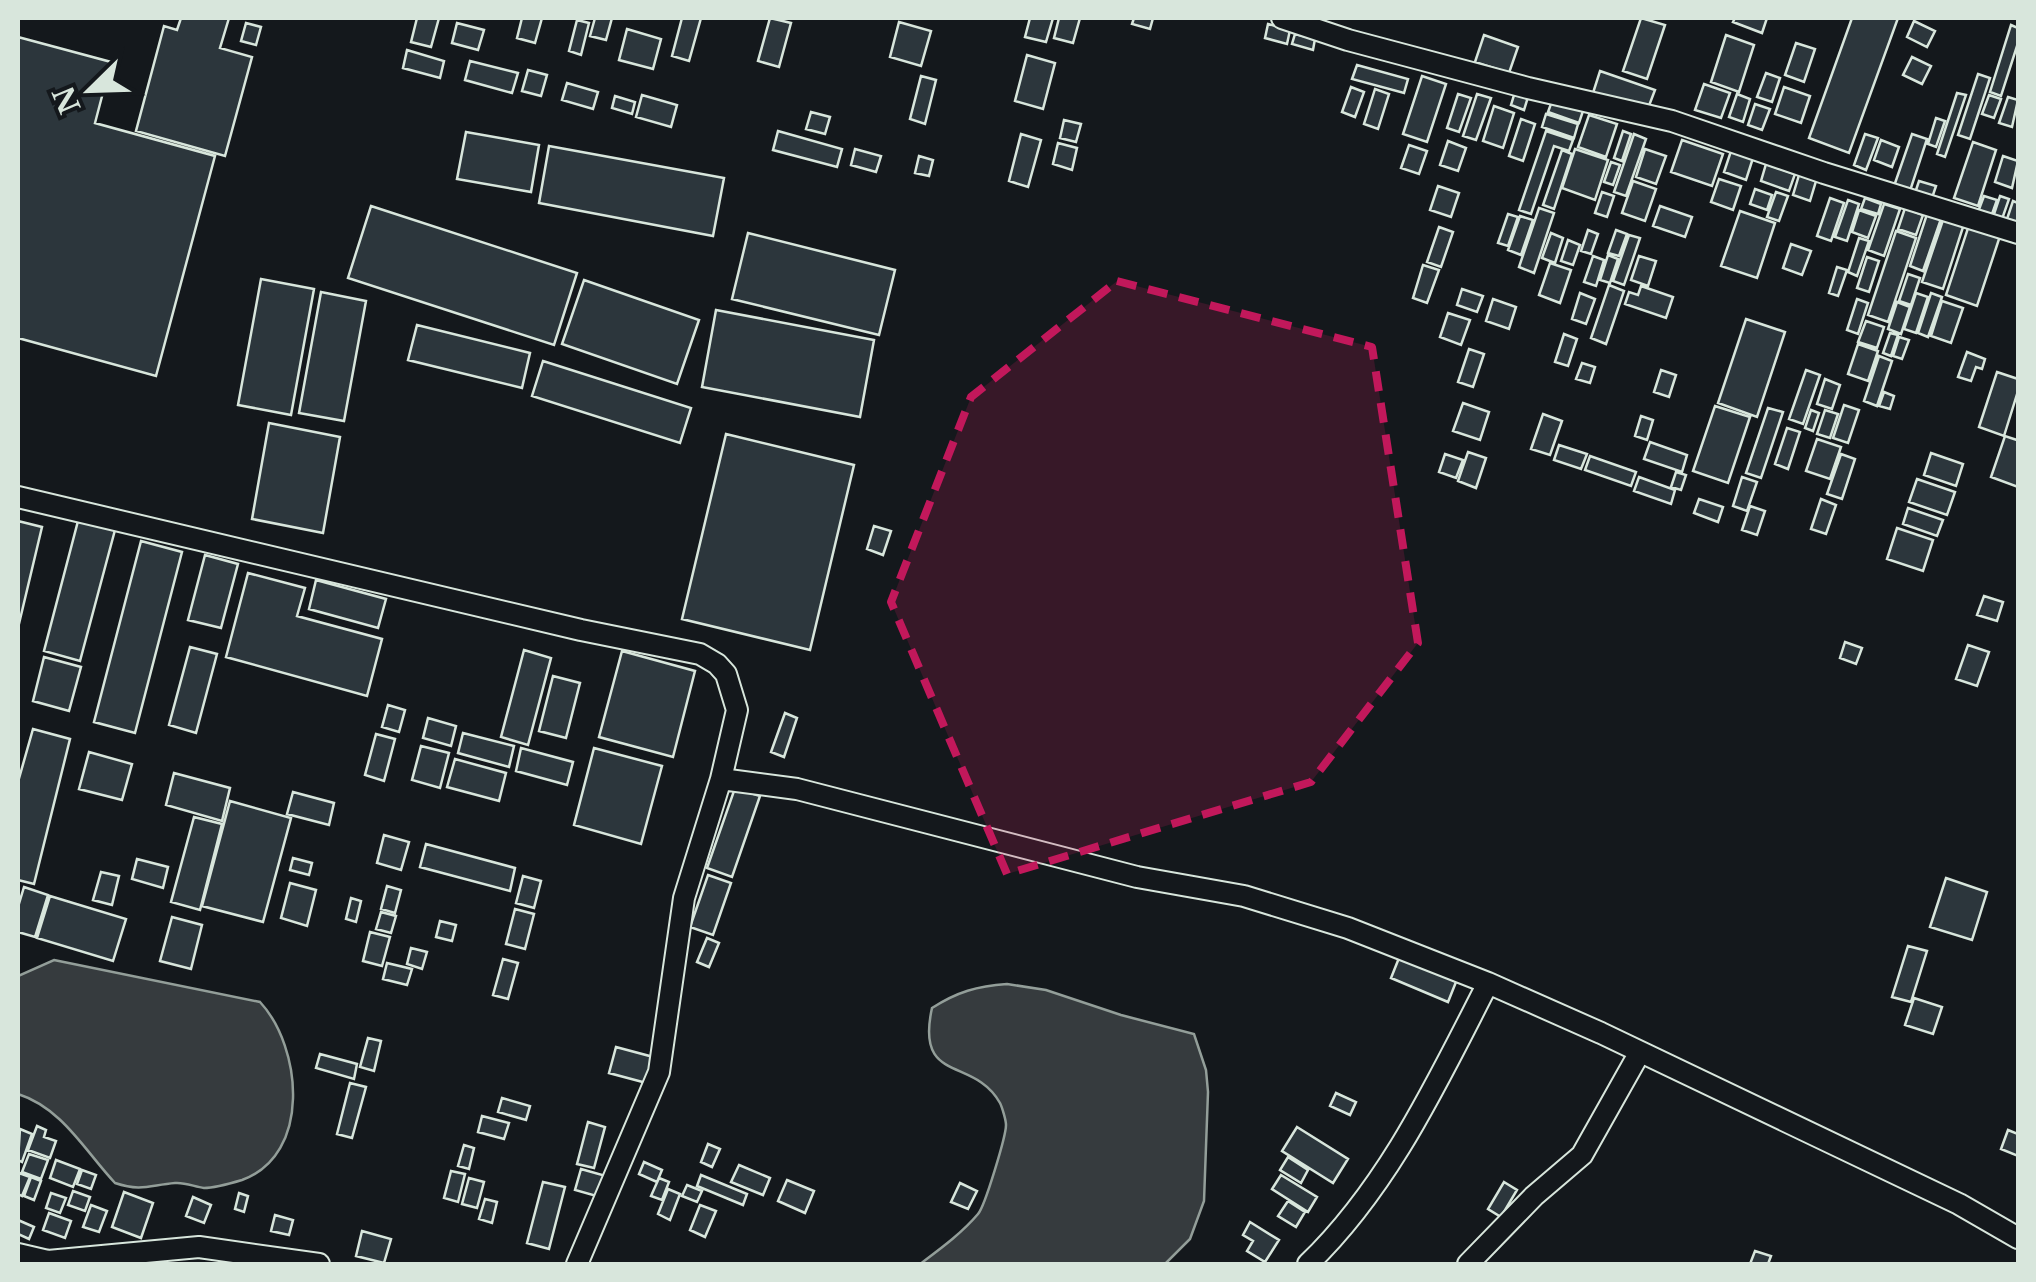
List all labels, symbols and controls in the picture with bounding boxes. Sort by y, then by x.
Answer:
north arrow [40,40,140,140]
text: N [46,81,89,119]

